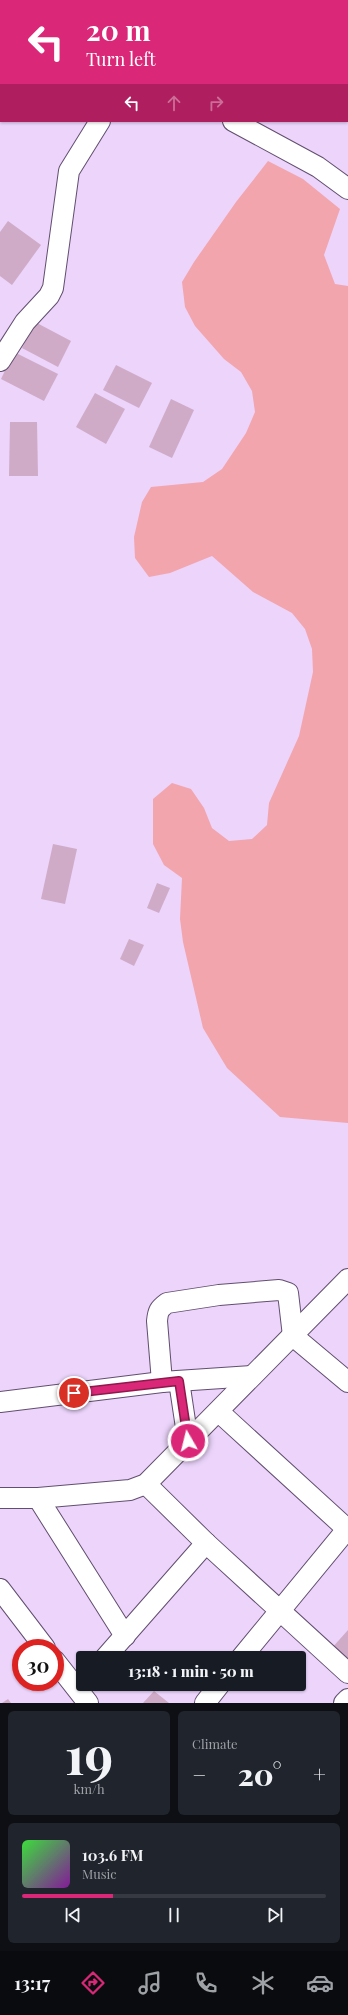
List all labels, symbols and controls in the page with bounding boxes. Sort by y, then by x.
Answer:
text: 20 m [86,11,151,48]
icon: left [20,16,72,68]
text: Turn left [86,47,156,71]
icon: left [121,92,143,114]
icon: ahead [163,92,185,114]
icon: right [205,92,227,114]
pin [57,1376,91,1410]
icon: arrive [63,1382,85,1404]
position arrow [167,1420,209,1462]
speed limit sign: 30 [12,1639,64,1691]
text: 13:18 · 1 min · 50 m [128,1661,254,1681]
text: 19 [65,1719,113,1788]
text: Climate [192,1735,238,1752]
text: 20° [238,1754,282,1794]
text: − [192,1759,206,1789]
text: + [313,1759,326,1789]
text: km/h [73,1780,105,1797]
text: 103.6 FM [82,1845,144,1865]
text: Music [82,1865,117,1882]
icon: previous [62,1904,84,1926]
icon: pause [163,1904,185,1926]
icon: next [264,1904,286,1926]
icon: directions [79,1969,107,1997]
icon: music [136,1969,164,1997]
icon: phone [192,1969,220,1997]
icon: climate [249,1969,277,1997]
icon: car [306,1969,334,1997]
text: 13:17 [14,1971,50,1995]

